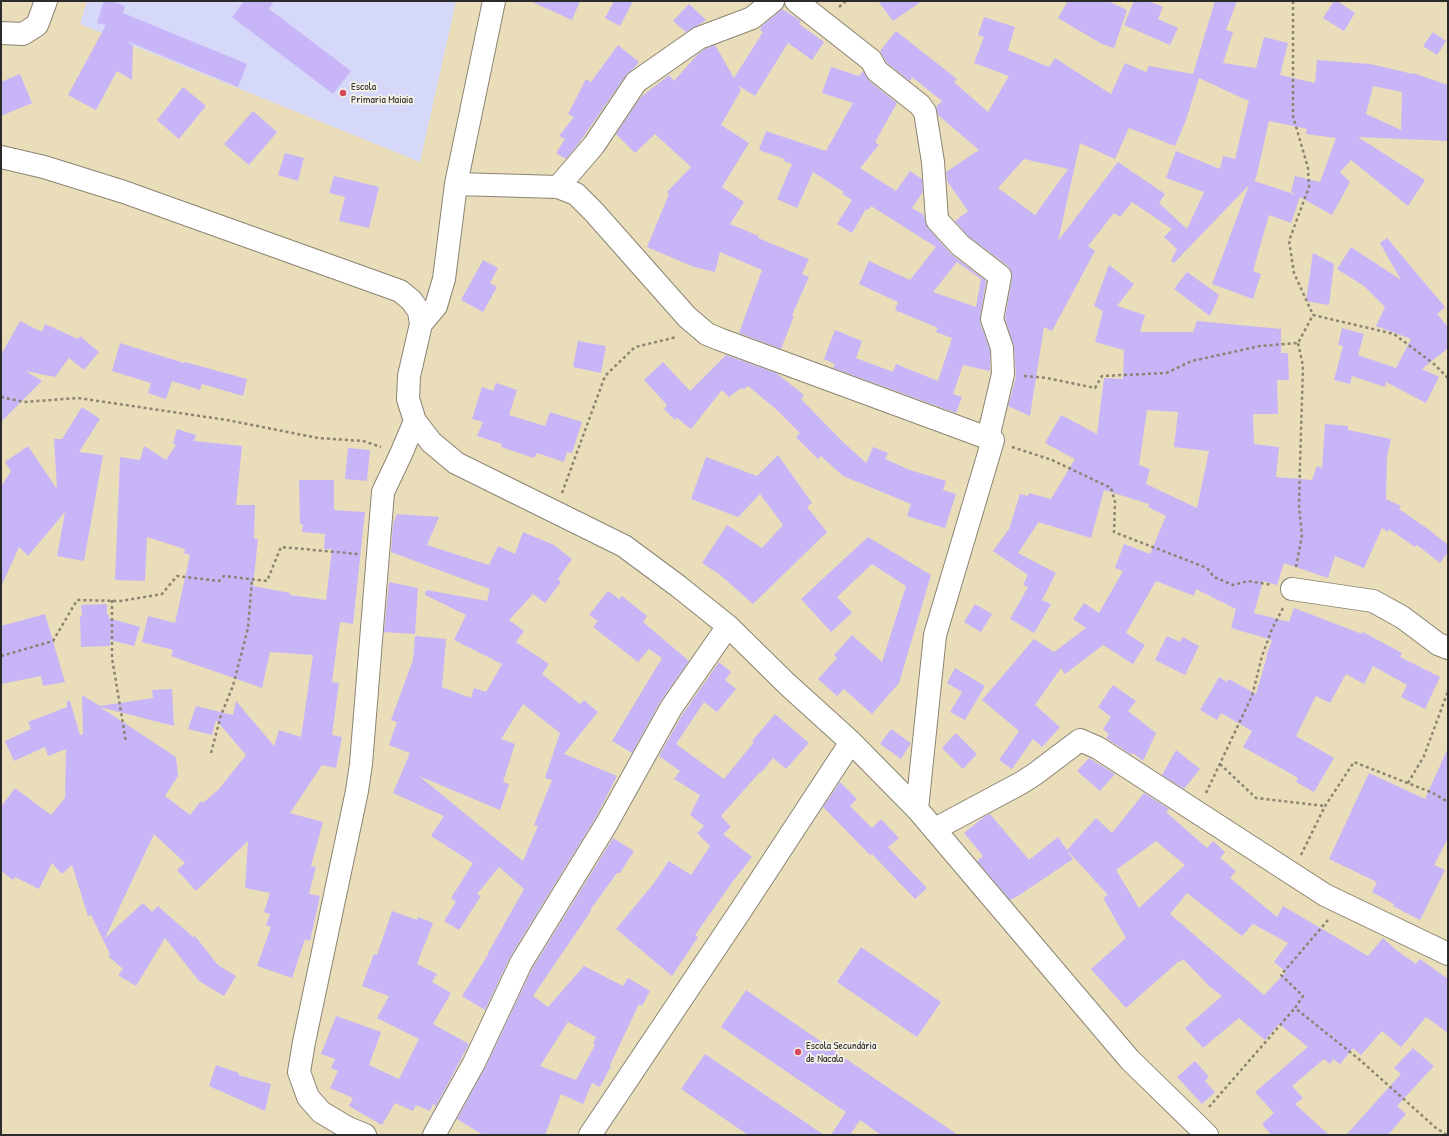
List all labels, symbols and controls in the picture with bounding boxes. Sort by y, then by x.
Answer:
place label: Escola Primaria Maiaia [351,80,413,106]
marker: Escola Primaria Maiaia [338,88,348,98]
place label: Escola Secundária de Nacala [806,1039,876,1065]
marker: Escola Secundária de Nacala [793,1047,803,1057]

